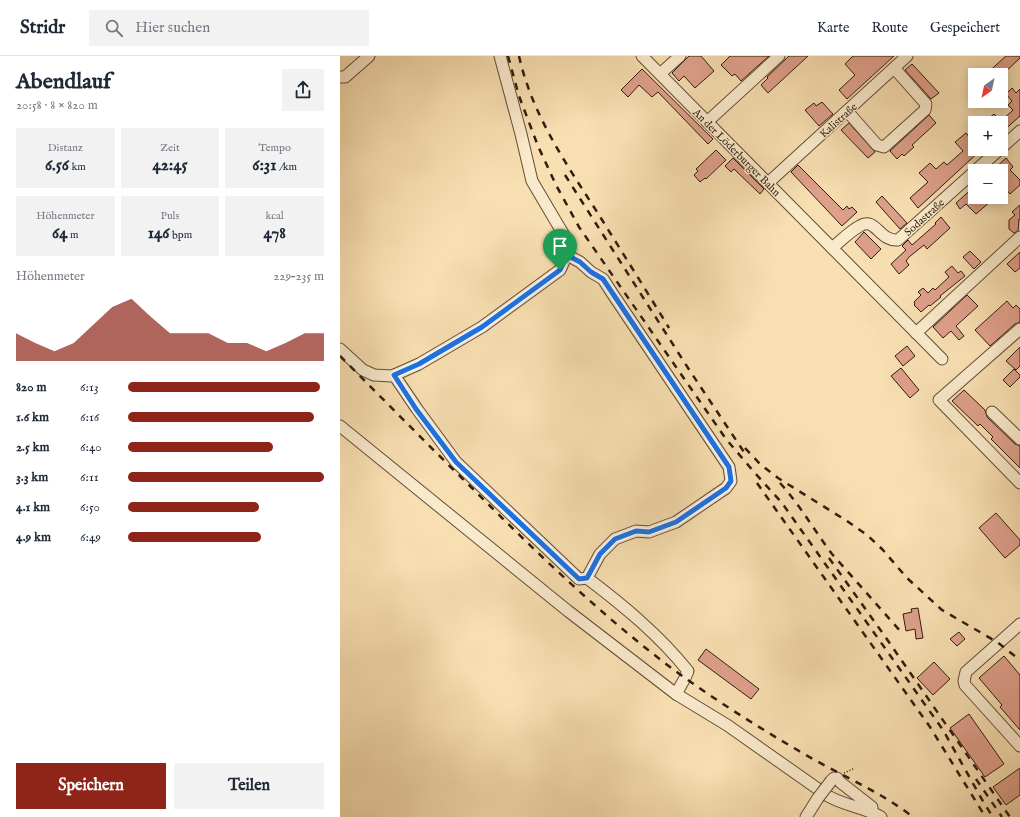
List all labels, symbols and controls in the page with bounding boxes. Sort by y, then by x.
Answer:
search box [89,10,369,46]
text: Stridr [20,16,65,40]
icon: search [103,17,125,39]
text: Hier suchen [135,18,210,37]
text: Karte [817,19,849,37]
text: Route [871,19,908,37]
text: Gespeichert [930,19,1000,37]
text: Abendlauf [16,68,111,96]
north arrow [968,68,1008,108]
map controls [968,68,1008,204]
button: share [282,69,324,111]
text: 20:58 · 8 × 820 m [16,97,98,114]
street label: Kalistraße [817,100,860,141]
street label: An der Löderburger Bahn [689,105,783,200]
button: + [968,116,1008,156]
text: Distanz [48,141,83,155]
text: Zeit [160,141,180,155]
text: Tempo [258,141,291,155]
text: 6.56 [45,155,69,176]
text: 42:45 [152,155,188,176]
text: 6:31 [252,155,277,176]
text: km [69,160,86,174]
text: /km [277,160,297,174]
button: − [968,164,1008,204]
street label: Sodastraße [902,196,948,239]
text: Höhenmeter [36,209,94,223]
text: Puls [161,209,179,223]
text: kcal [265,209,284,223]
text: 64 [52,223,68,244]
text: 146 [148,223,170,244]
text: 478 [263,223,286,244]
text: m [68,228,79,242]
text: bpm [170,228,192,242]
pin [543,229,577,270]
icon: arrive [549,235,571,257]
text: Höhenmeter [16,268,85,285]
text: 229–235 m [273,268,324,285]
text: 820 m [16,379,46,396]
text: 6:13 [80,379,99,396]
text: 1.6 km [16,409,49,426]
text: 6:16 [80,409,99,426]
text: 2.5 km [16,439,49,456]
text: 6:40 [80,439,102,456]
text: 3.3 km [16,469,48,486]
text: 6:11 [80,469,99,486]
text: 4.1 km [16,499,50,516]
text: 6:50 [80,499,100,516]
text: 4.9 km [16,529,51,546]
text: 6:49 [80,529,101,546]
button: Speichern [16,763,166,809]
button: Teilen [174,763,324,809]

